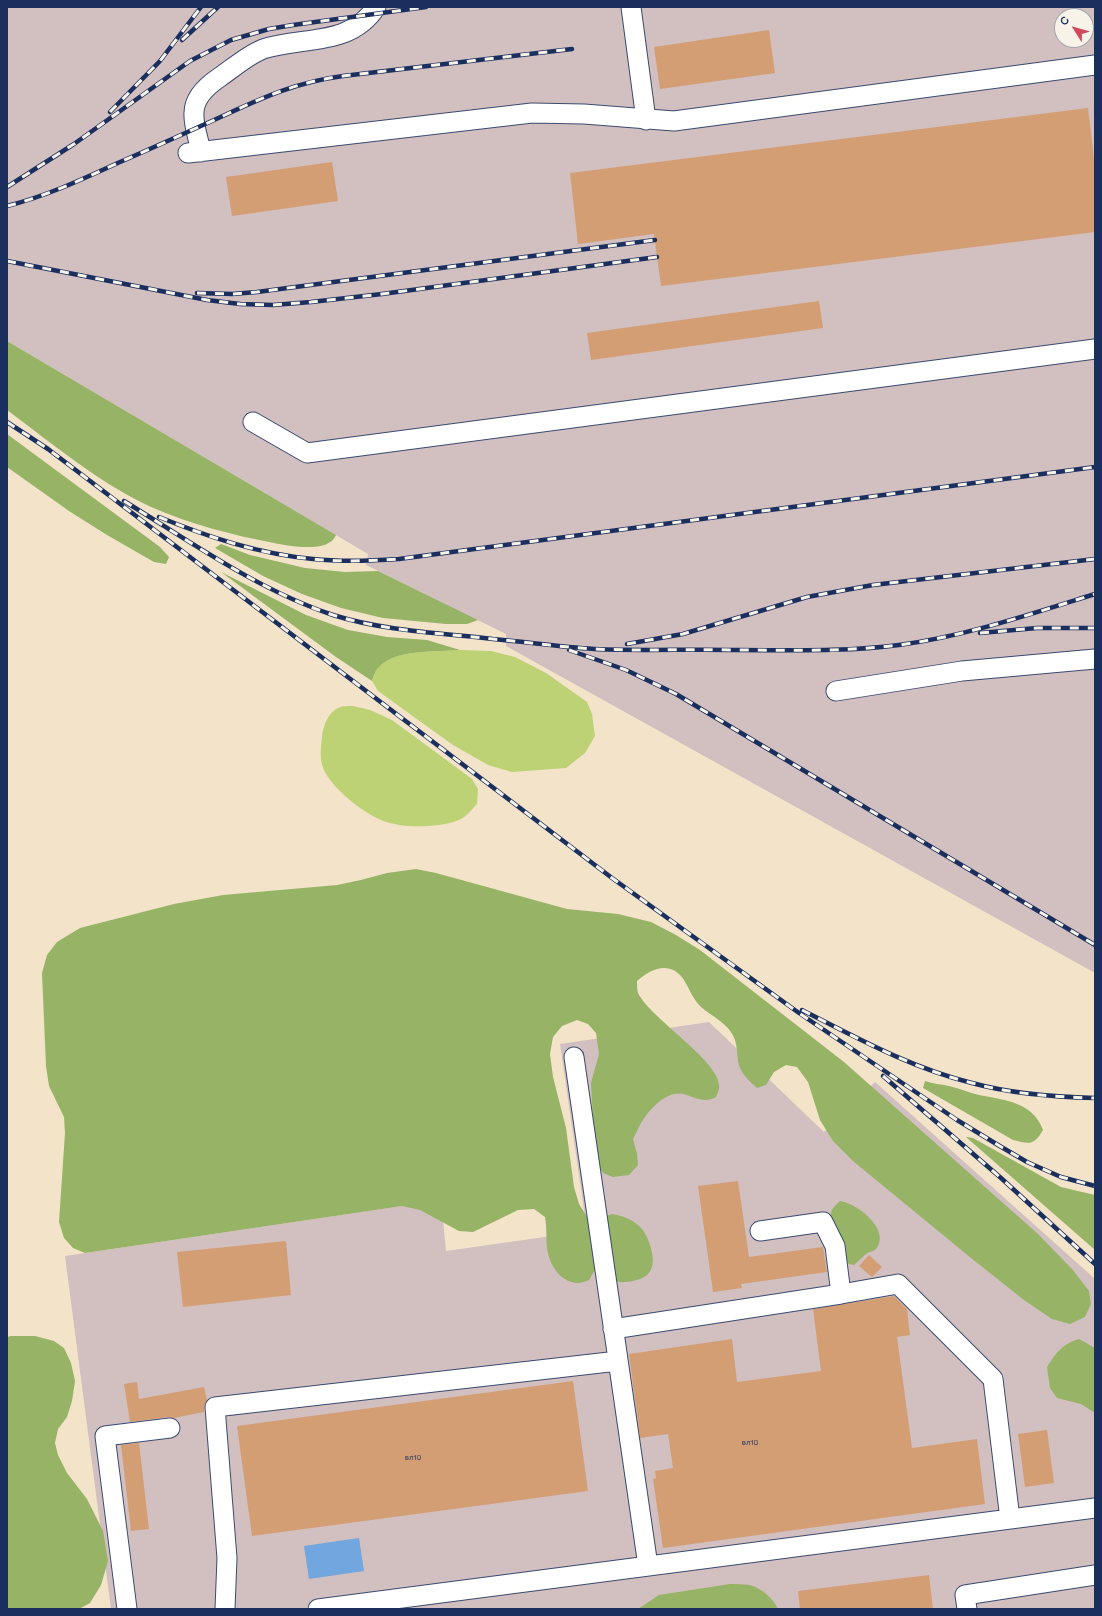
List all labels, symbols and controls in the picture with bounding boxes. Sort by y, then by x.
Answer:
north arrow [1054,8,1094,48]
text: С [1057,14,1072,28]
house number: вл10 [742,1438,758,1448]
house number: вл10 [405,1453,421,1463]

